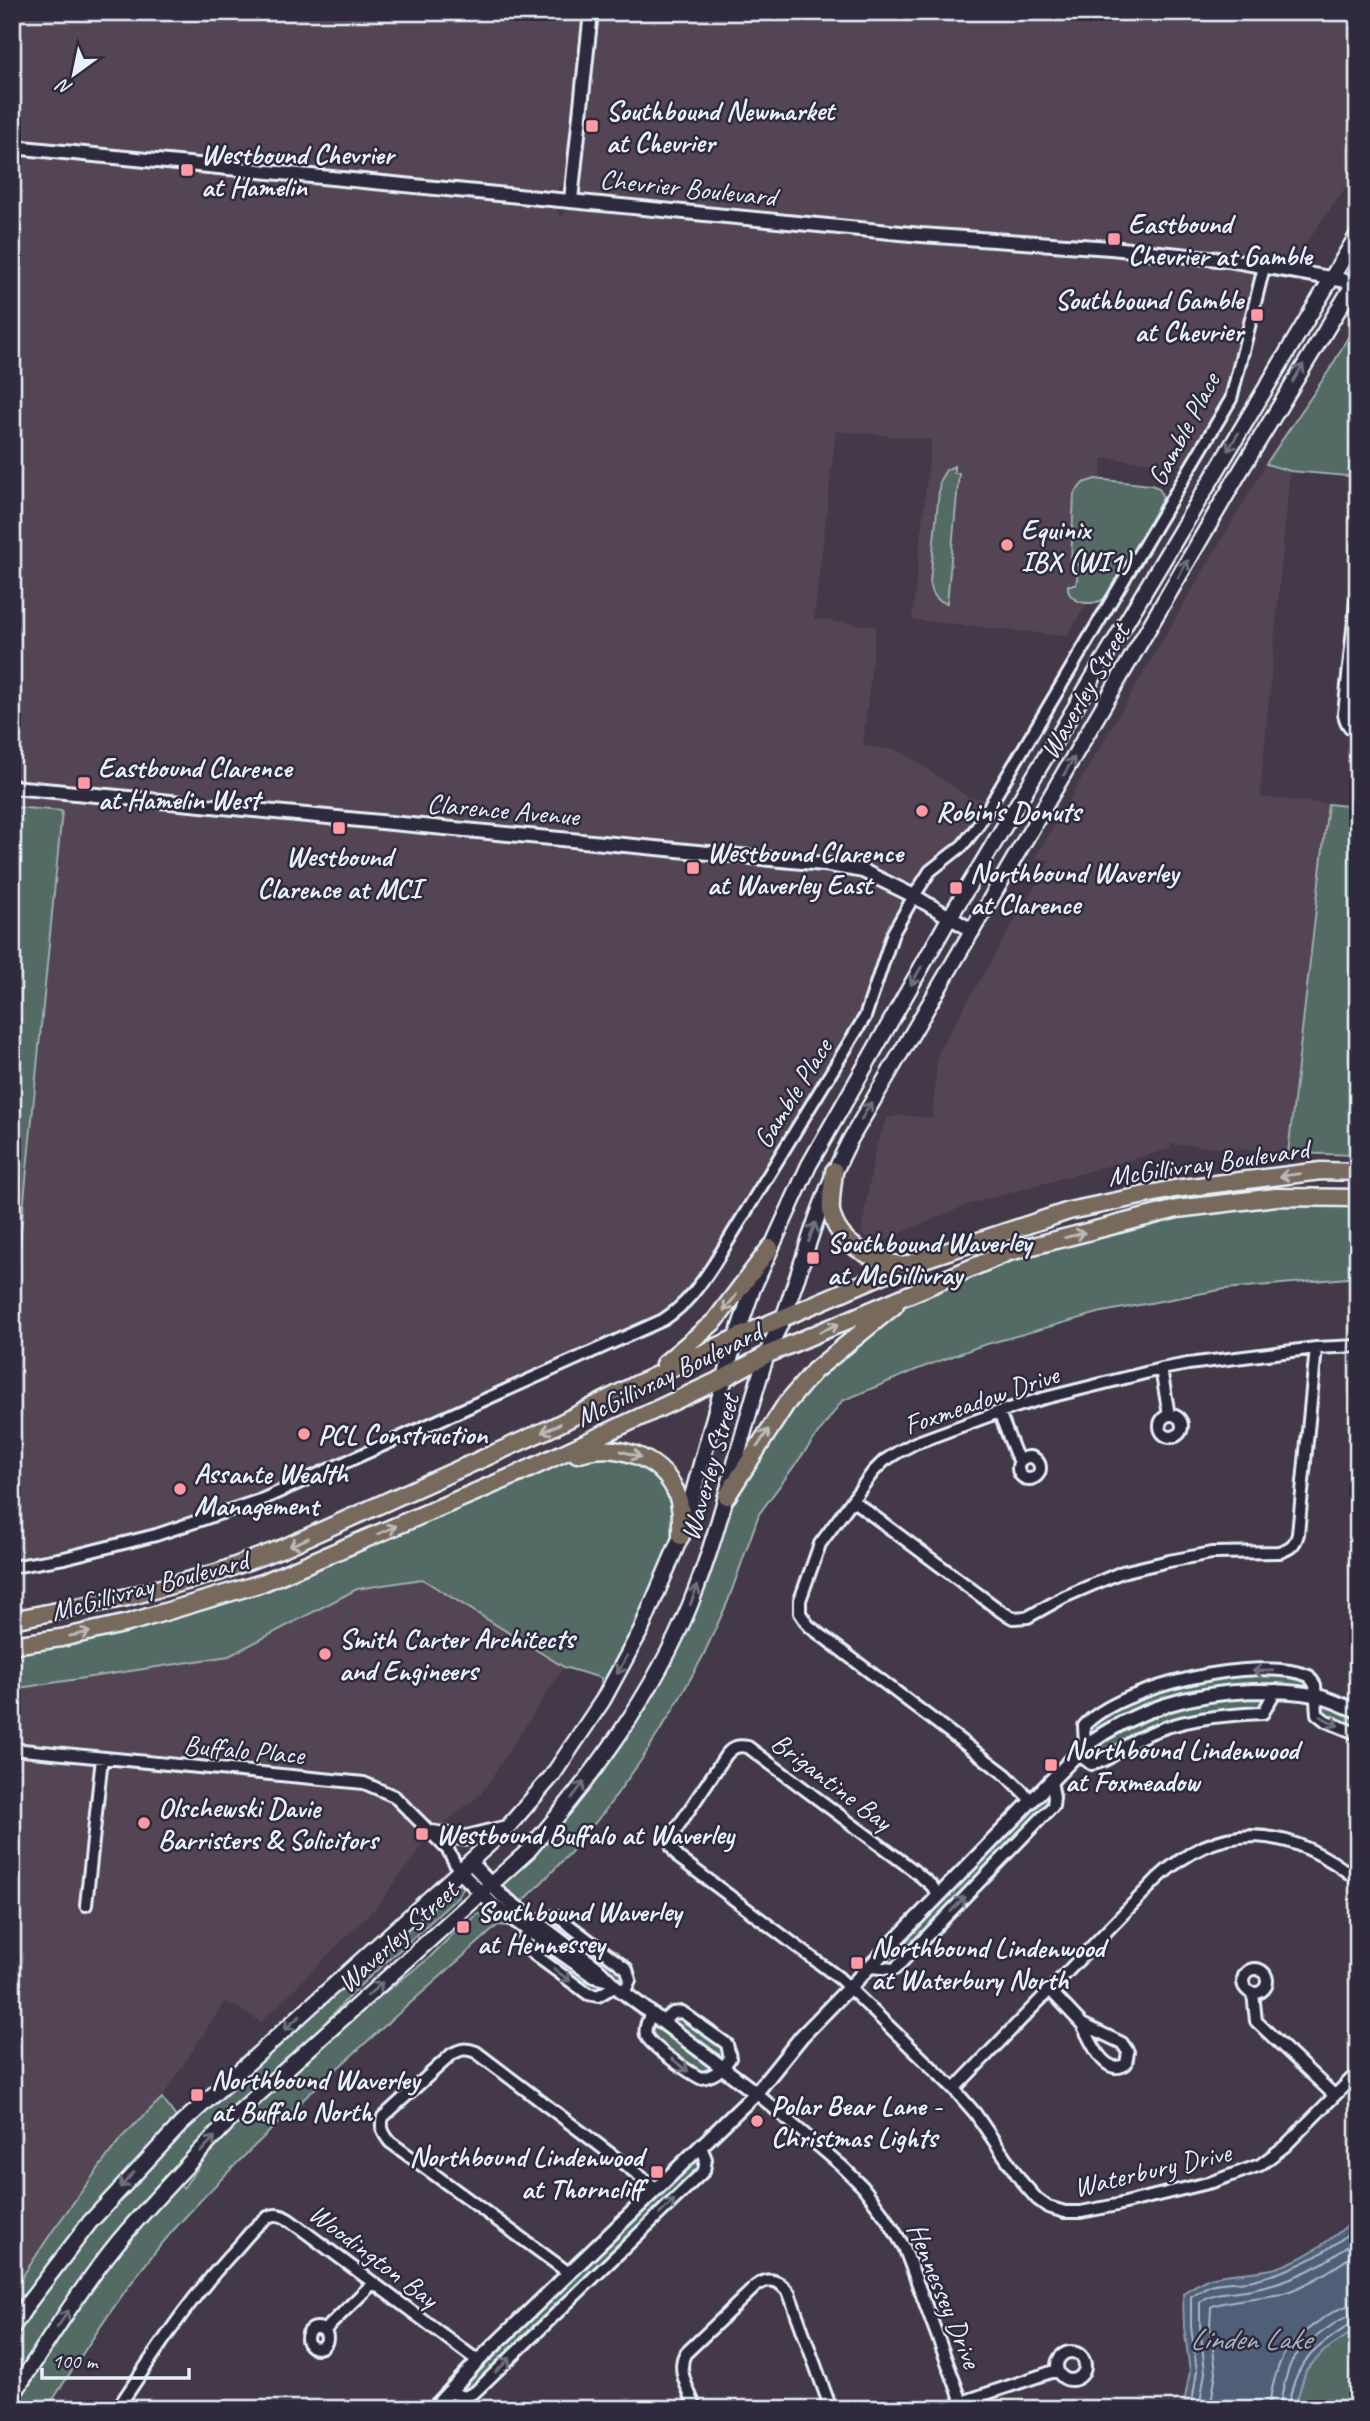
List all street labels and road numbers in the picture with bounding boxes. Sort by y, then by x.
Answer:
street label: Chevrier Boulevard [598,161,782,215]
street label: Gamble Place [1139,365,1229,492]
street label: Waverley Street [1032,615,1139,765]
street label: Clarence Avenue [426,785,582,834]
street label: Gamble Place [745,1030,841,1155]
street label: McGillivray Boulevard [1105,1131,1315,1194]
street label: McGillivray Boulevard [570,1313,770,1435]
street label: Foxmeadow Drive [899,1356,1065,1442]
street label: Waverley Street [672,1387,748,1544]
street label: McGillivray Boulevard [47,1541,255,1629]
street label: Brigantine Bay [764,1725,901,1840]
street label: Buffalo Place [182,1727,308,1772]
street label: Waverley Street [330,1871,467,2000]
street label: Waterbury Drive [1070,2134,1236,2205]
street label: Woodington Bay [302,2196,447,2317]
street label: Hennessey Drive [899,2217,990,2375]

